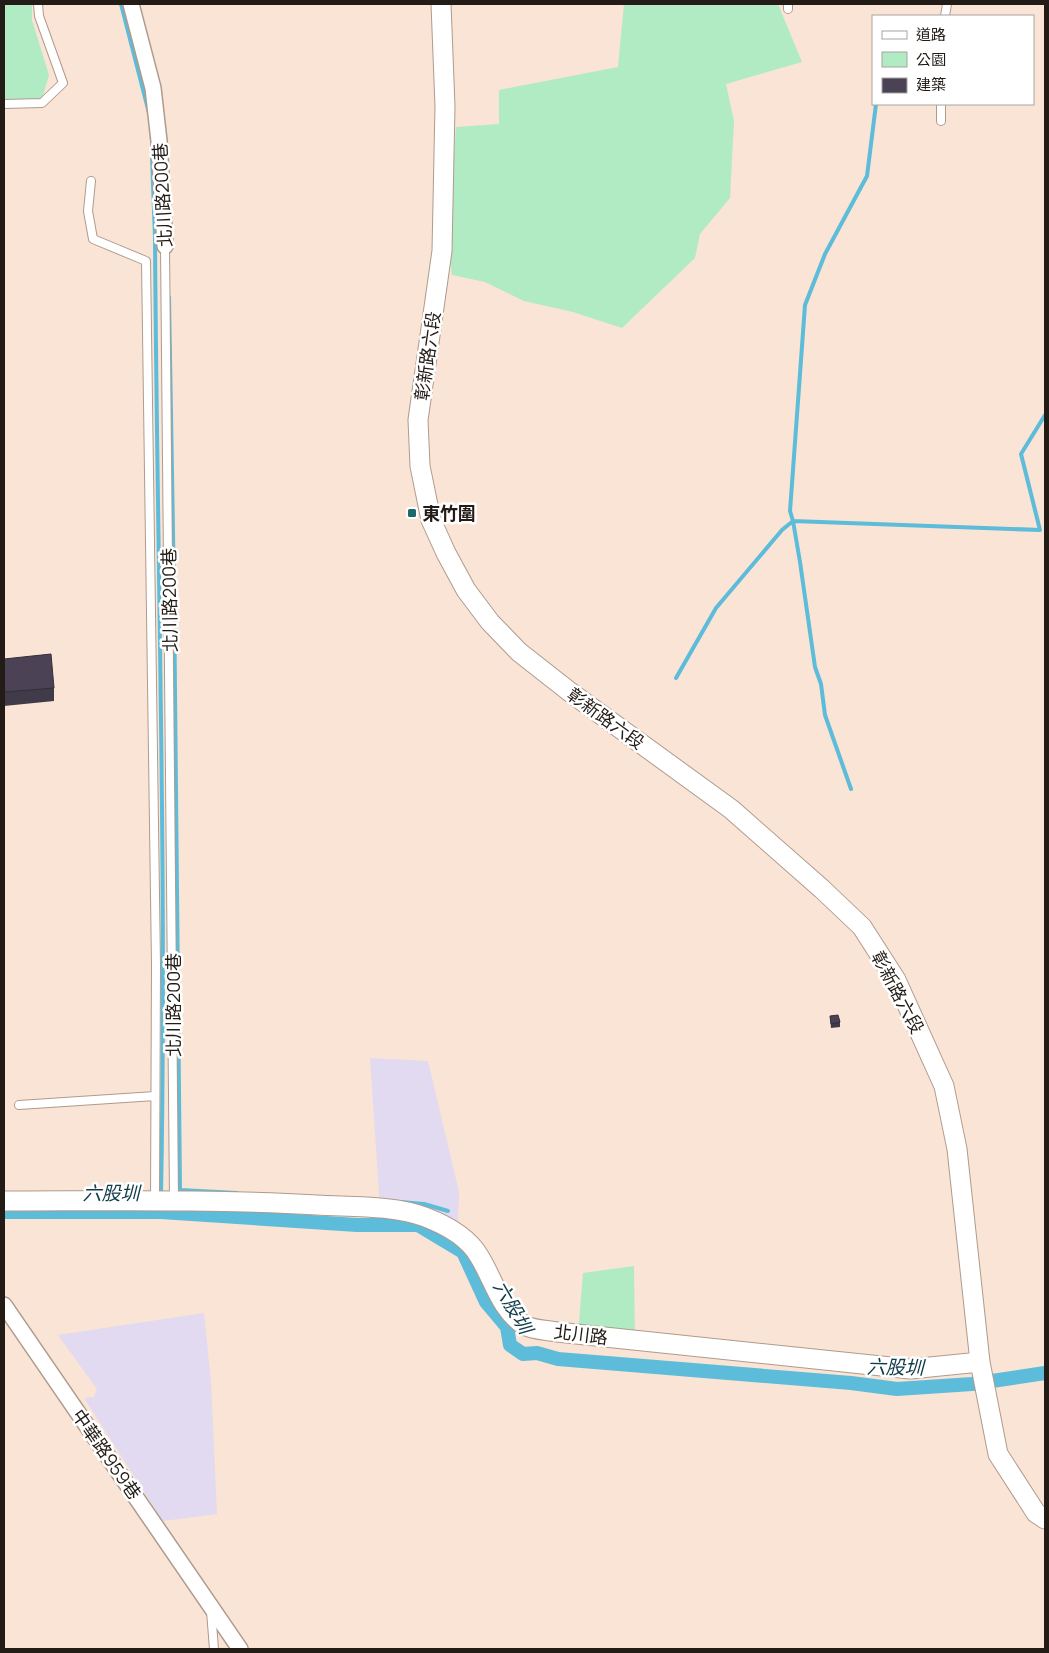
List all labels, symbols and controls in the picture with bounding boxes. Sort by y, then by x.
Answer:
legend [872,15,1034,105]
text: 道路 [916,24,946,45]
text: 公園 [916,49,946,70]
text: 建築 [916,74,946,95]
street label: 北川路200巷 [147,142,177,248]
street label: 彰新路六段 [409,310,445,402]
place label: 東竹圍 [422,501,476,525]
marker: 東竹圍 [406,507,418,519]
street label: 北川路200巷 [156,548,182,652]
street label: 彰新路六段 [563,682,649,754]
street label: 彰新路六段 [866,947,930,1037]
street label: 北川路200巷 [161,953,185,1057]
water label: 六股圳 [82,1180,142,1206]
water label: 六股圳 [487,1276,540,1341]
street label: 北川路 [553,1319,609,1349]
water label: 六股圳 [866,1354,927,1381]
street label: 中華路959巷 [67,1404,147,1504]

